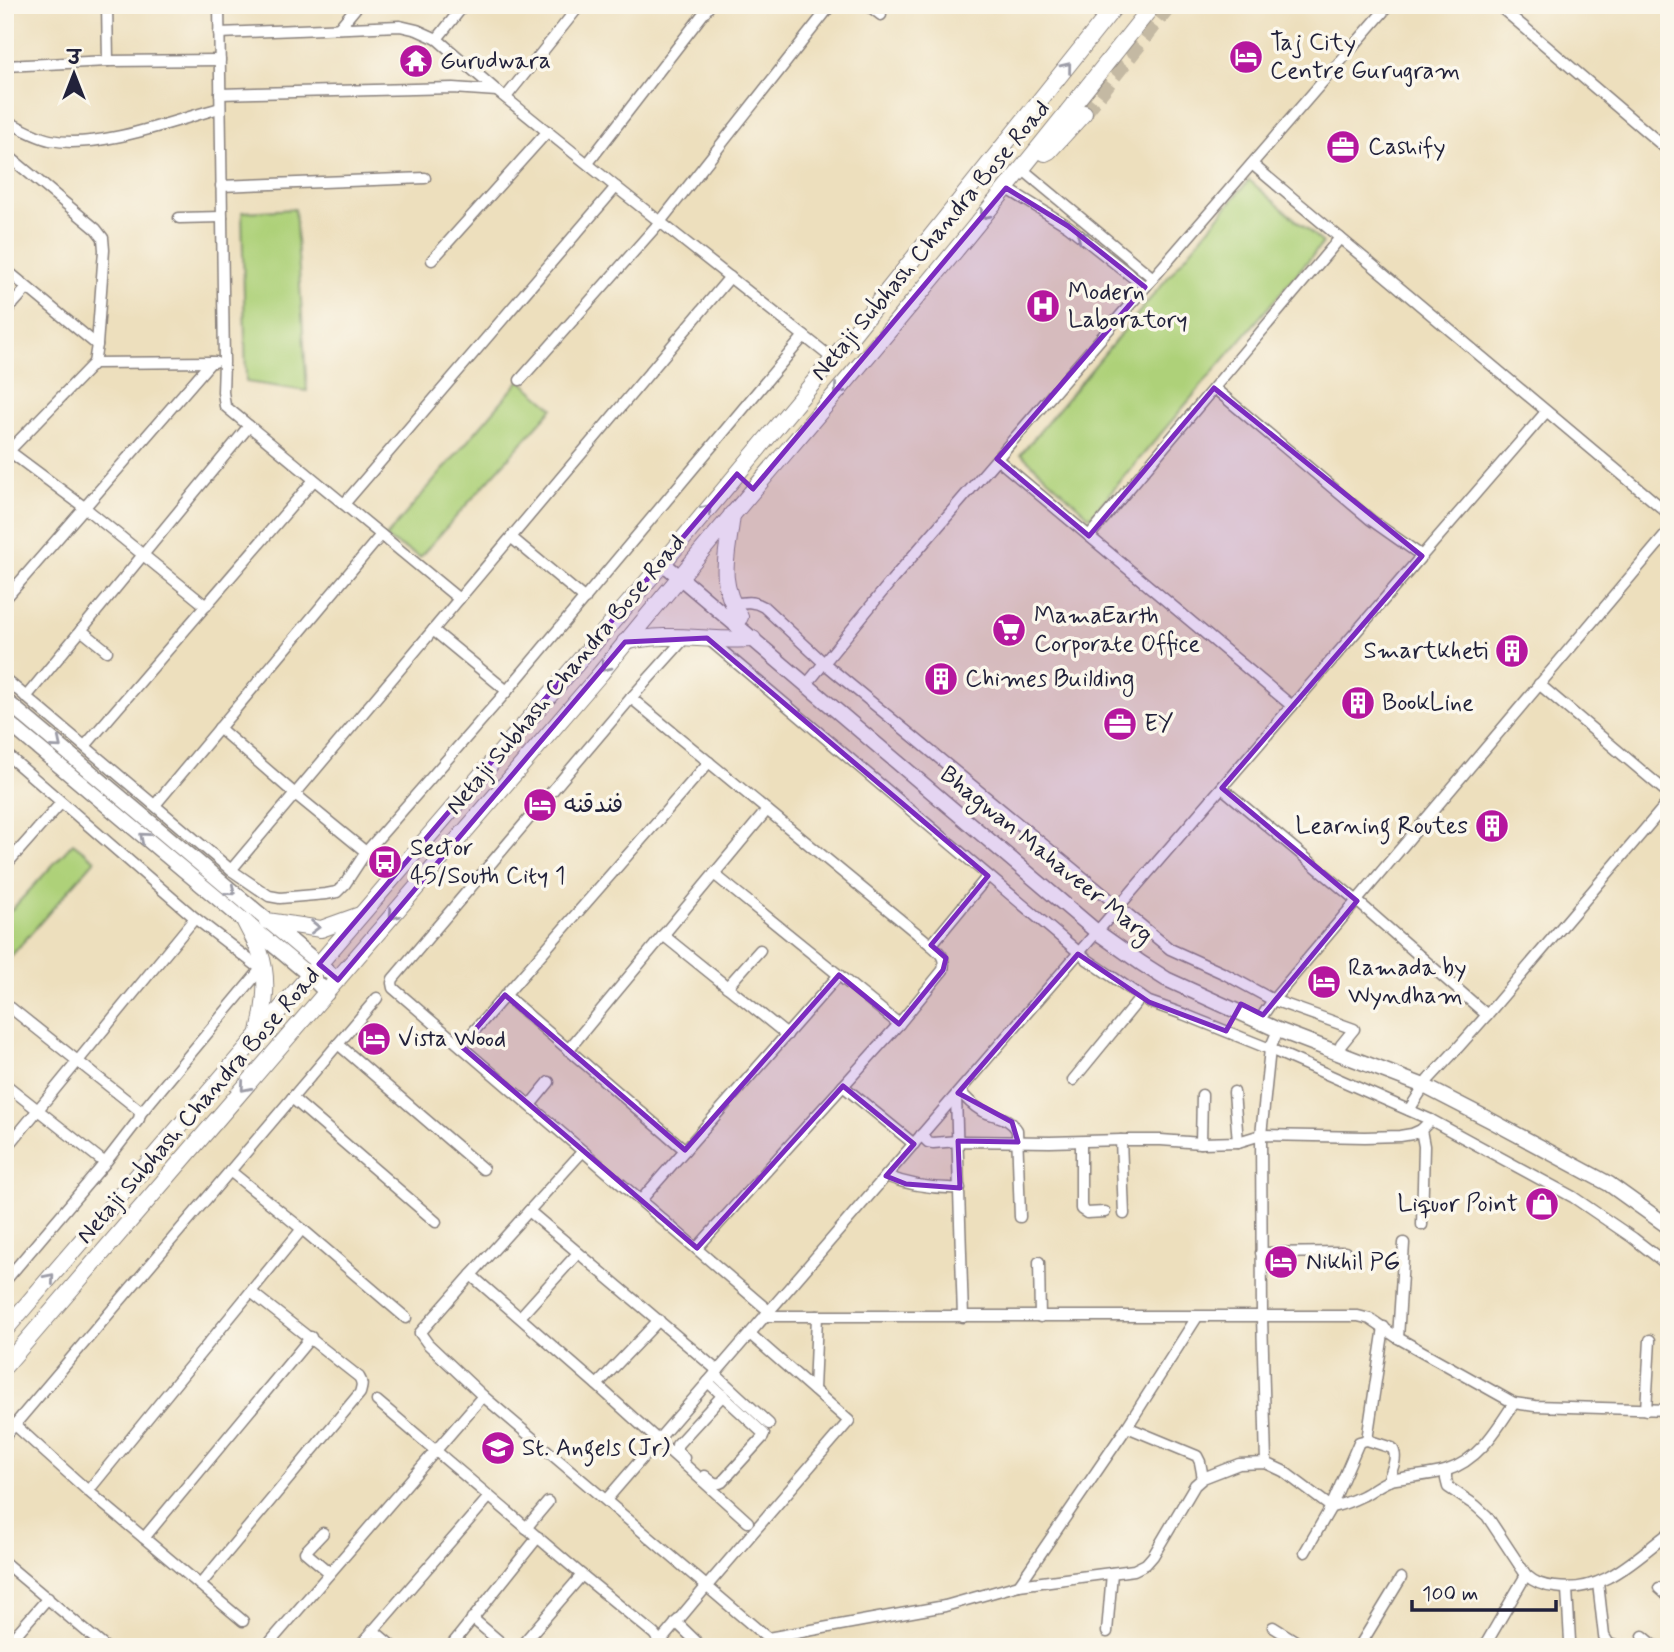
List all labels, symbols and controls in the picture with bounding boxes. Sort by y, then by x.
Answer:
place label: Taj City Centre Gurugram [1270,28,1460,87]
north arrow [38,38,108,108]
hotel icon: Taj City Centre Gurugram [1227,38,1265,76]
temple icon: Gurudwara [397,42,435,80]
text: उ [66,46,83,71]
place label: Gurudwara [440,46,551,77]
one-way arrow [1058,62,1071,74]
street label: Netaji Subhash Chandra Bose Road [804,94,1058,388]
office icon: Cashify [1324,128,1362,166]
place label: Cashify [1368,132,1445,163]
one-way arrow [980,207,992,220]
one-way arrow [1076,232,1088,245]
place label: Modern Laboratory [1068,277,1188,336]
hospital icon: Modern Laboratory [1024,287,1062,325]
one-way arrow [834,381,846,394]
one-way arrow [699,505,711,518]
street label: Netaji Subhash Chandra Bose Road [439,528,693,822]
place label: MamaEarth Corporate Office [1034,601,1200,660]
supermarket icon: MamaEarth Corporate Office [990,611,1028,649]
building icon: Smartkheti [1493,632,1531,670]
place label: Smartkheti [1363,636,1488,667]
one-way arrow [601,659,613,672]
building icon: Chimes Building [922,660,960,698]
place label: Chimes Building [965,664,1134,697]
building icon: BookLine [1339,684,1377,722]
place label: BookLine [1382,688,1474,719]
office icon: EY [1101,705,1139,743]
place label: EY [1144,709,1174,740]
one-way arrow [49,736,62,748]
street label: Bhagwan Mahaveer Marg [932,759,1159,952]
hotel icon: فندقنه [521,786,559,824]
place label: فندقنه [564,790,623,821]
building icon: Learning Routes [1473,807,1511,845]
place label: Learning Routes [1296,811,1468,845]
one-way arrow [140,833,153,845]
place label: Sector 45/South City 1 [410,833,566,892]
bus stop icon: Sector 45/South City 1 [366,843,404,881]
one-way arrow [224,882,236,895]
one-way arrow [389,906,401,919]
one-way arrow [310,920,321,935]
place label: Ramada by Wyndham [1348,953,1466,1012]
street label: Netaji Subhash Chandra Bose Road [70,961,328,1251]
hotel icon: Ramada by Wyndham [1305,963,1343,1001]
hotel icon: Vista Wood [355,1020,393,1058]
place label: Vista Wood [398,1024,506,1055]
one-way arrow [241,1079,253,1092]
shop icon: Liquor Point [1523,1185,1561,1223]
place label: Liquor Point [1398,1189,1518,1220]
hotel icon: Nikhil PG [1262,1243,1300,1281]
place label: Nikhil PG [1306,1247,1400,1278]
one-way arrow [42,1273,54,1286]
school or university icon: St. Angels (Jr) [479,1429,517,1467]
place label: St. Angels (Jr) [522,1433,671,1467]
scale bar [1412,1568,1555,1612]
text: 100 m [1422,1580,1478,1608]

